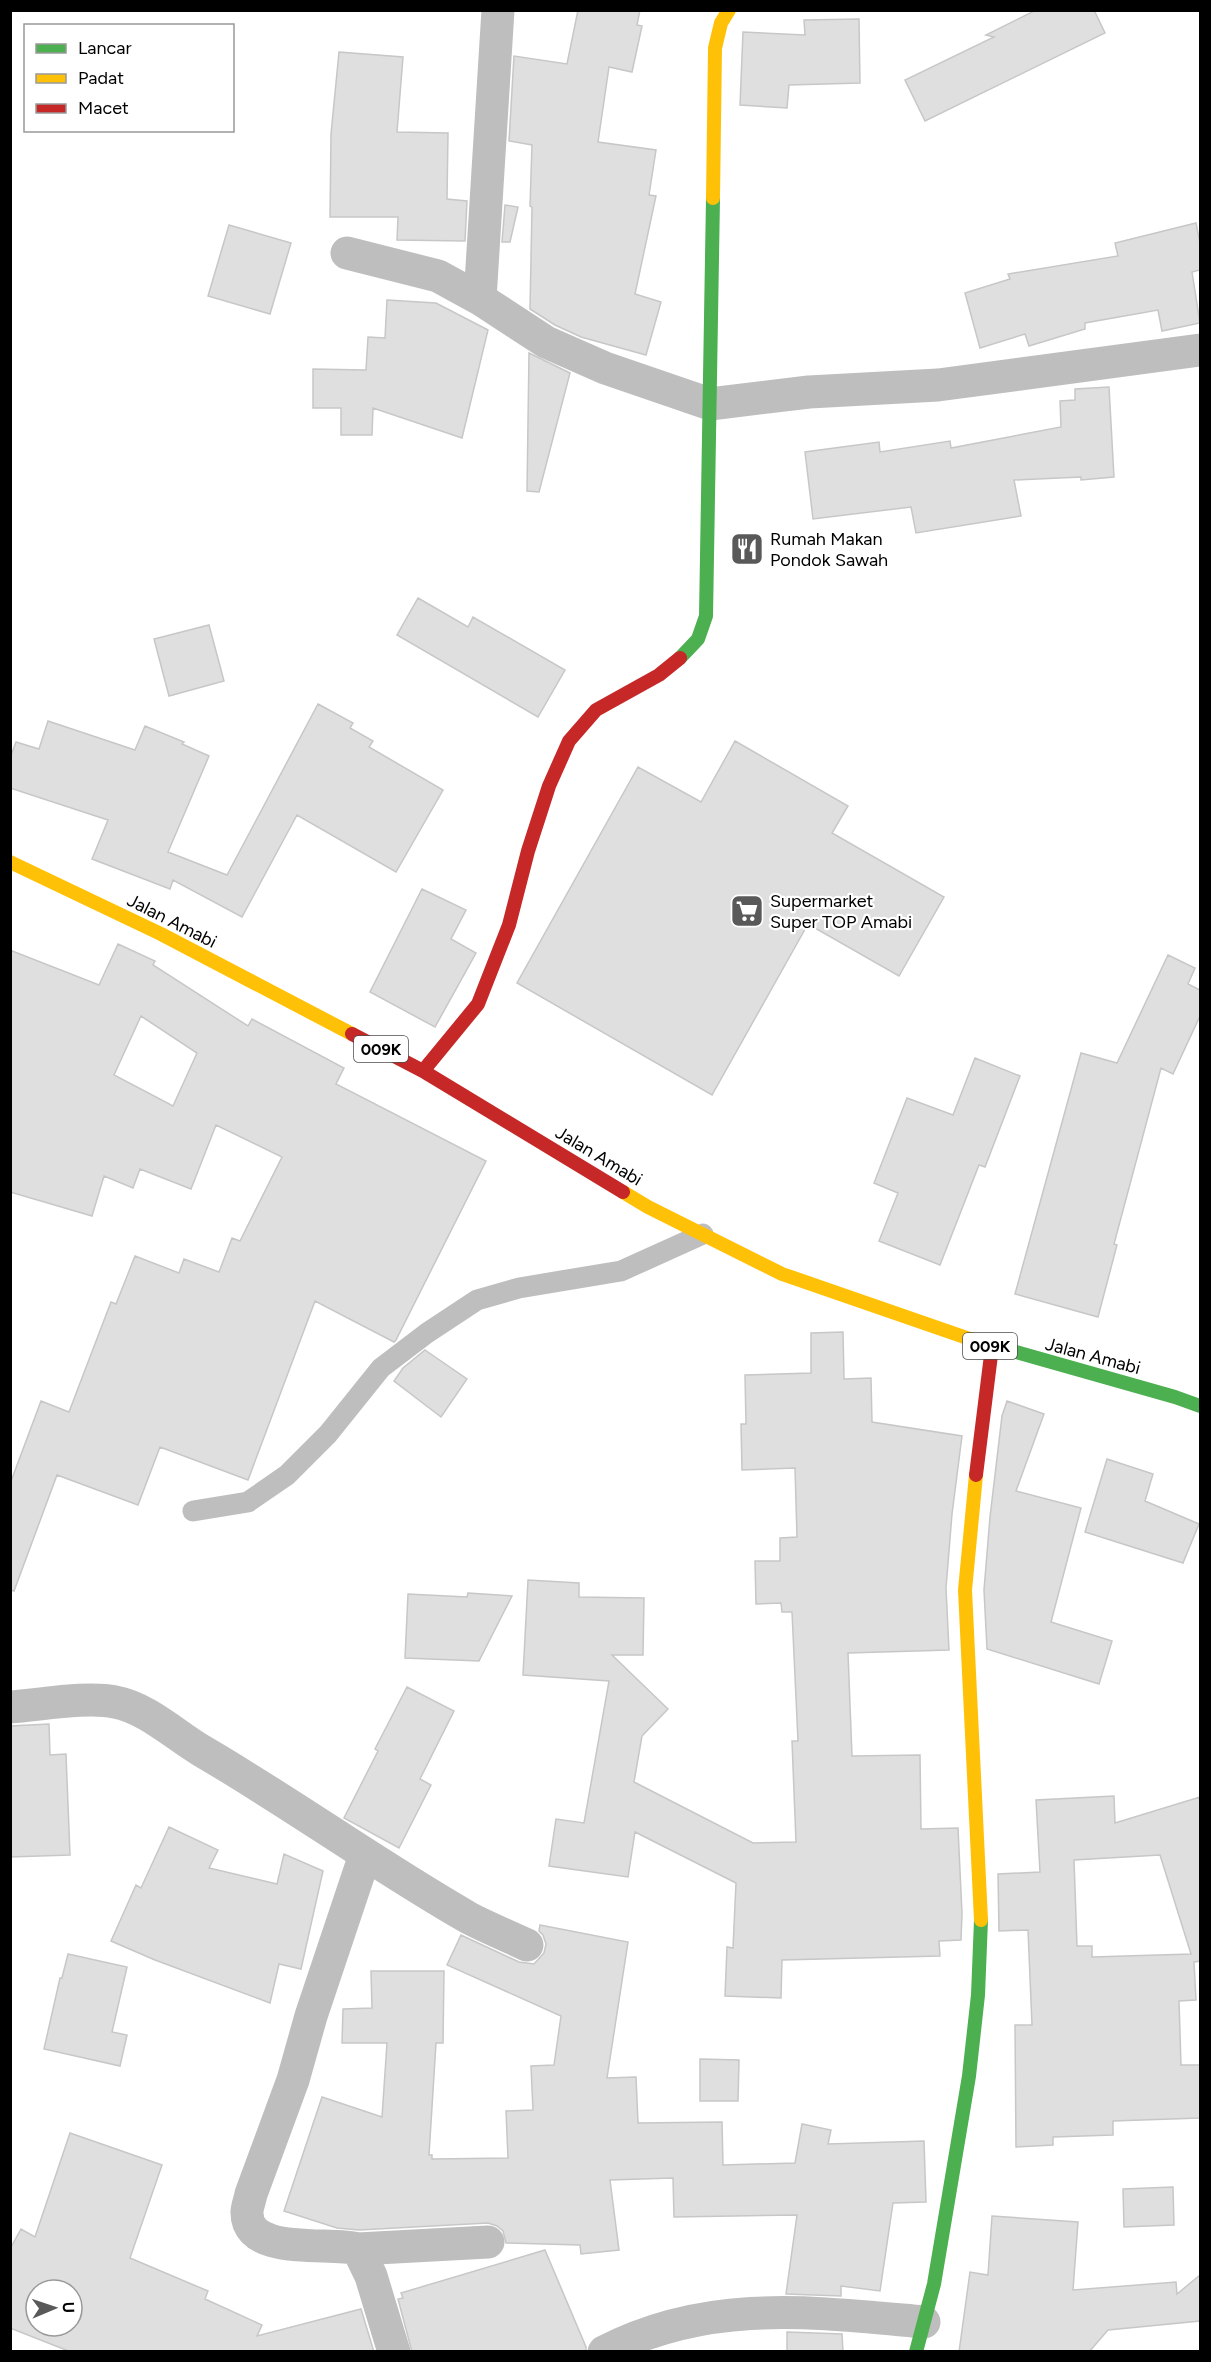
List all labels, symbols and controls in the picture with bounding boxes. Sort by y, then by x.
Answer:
legend [24,24,234,132]
text: Lancar [78,37,132,59]
text: Padat [78,67,124,89]
text: Macet [78,97,129,119]
place label: Rumah Makan Pondok Sawah [770,528,888,571]
restaurant icon: Rumah Makan Pondok Sawah [729,531,765,567]
street label: Jalan Amabi [124,889,220,953]
place label: Supermarket Super TOP Amabi [770,890,912,933]
supermarket icon: Supermarket Super TOP Amabi [729,893,765,929]
road number: 009K [354,1036,408,1062]
street label: Jalan Amabi [552,1121,646,1191]
road number: 009K [963,1333,1017,1359]
street label: Jalan Amabi [1043,1333,1143,1379]
north arrow [24,2278,84,2338]
text: U [59,2302,78,2313]

